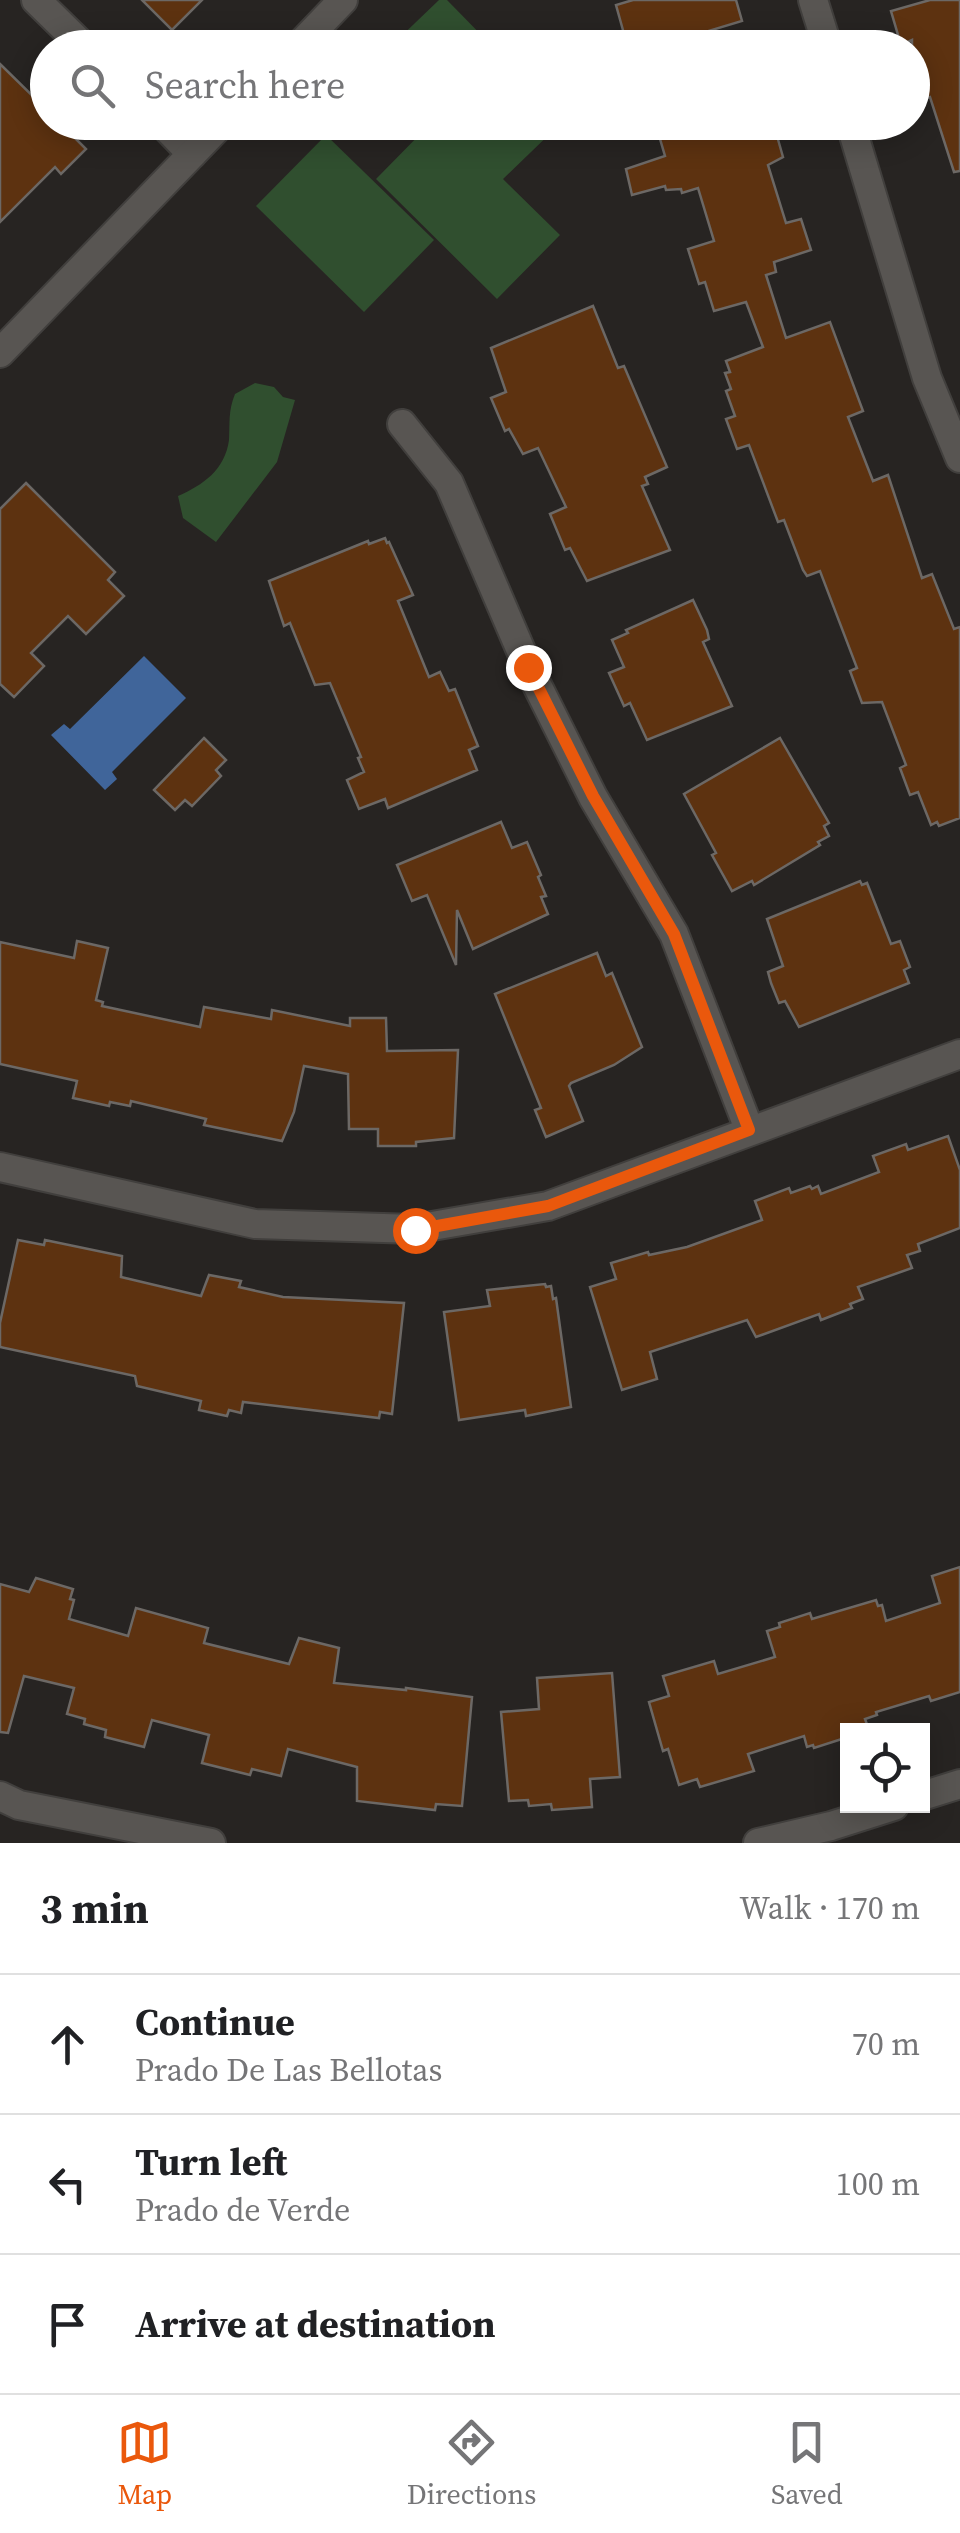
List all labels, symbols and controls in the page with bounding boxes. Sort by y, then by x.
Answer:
search box [30,30,930,140]
icon: search [65,58,120,113]
text: Search here [145,59,345,111]
route end [506,645,552,691]
route start [393,1208,439,1254]
map controls [840,1723,930,1813]
button: locate [840,1723,930,1813]
text: 3 min [40,1879,149,1937]
text: Walk · 170 m [739,1886,920,1930]
text: Continue [135,1996,295,2048]
icon: ahead [40,2017,95,2072]
text: 70 m [852,2022,920,2066]
text: Prado De Las Bellotas [135,2048,442,2092]
text: Turn left [135,2136,287,2188]
icon: left [40,2157,95,2212]
text: 100 m [836,2162,920,2206]
text: Prado de Verde [135,2188,350,2232]
icon: arrive [40,2297,95,2352]
text: Arrive at destination [135,2298,496,2350]
tab: Map [117,2415,172,2513]
tab: Directions [407,2415,536,2513]
tab: Saved [771,2415,843,2513]

